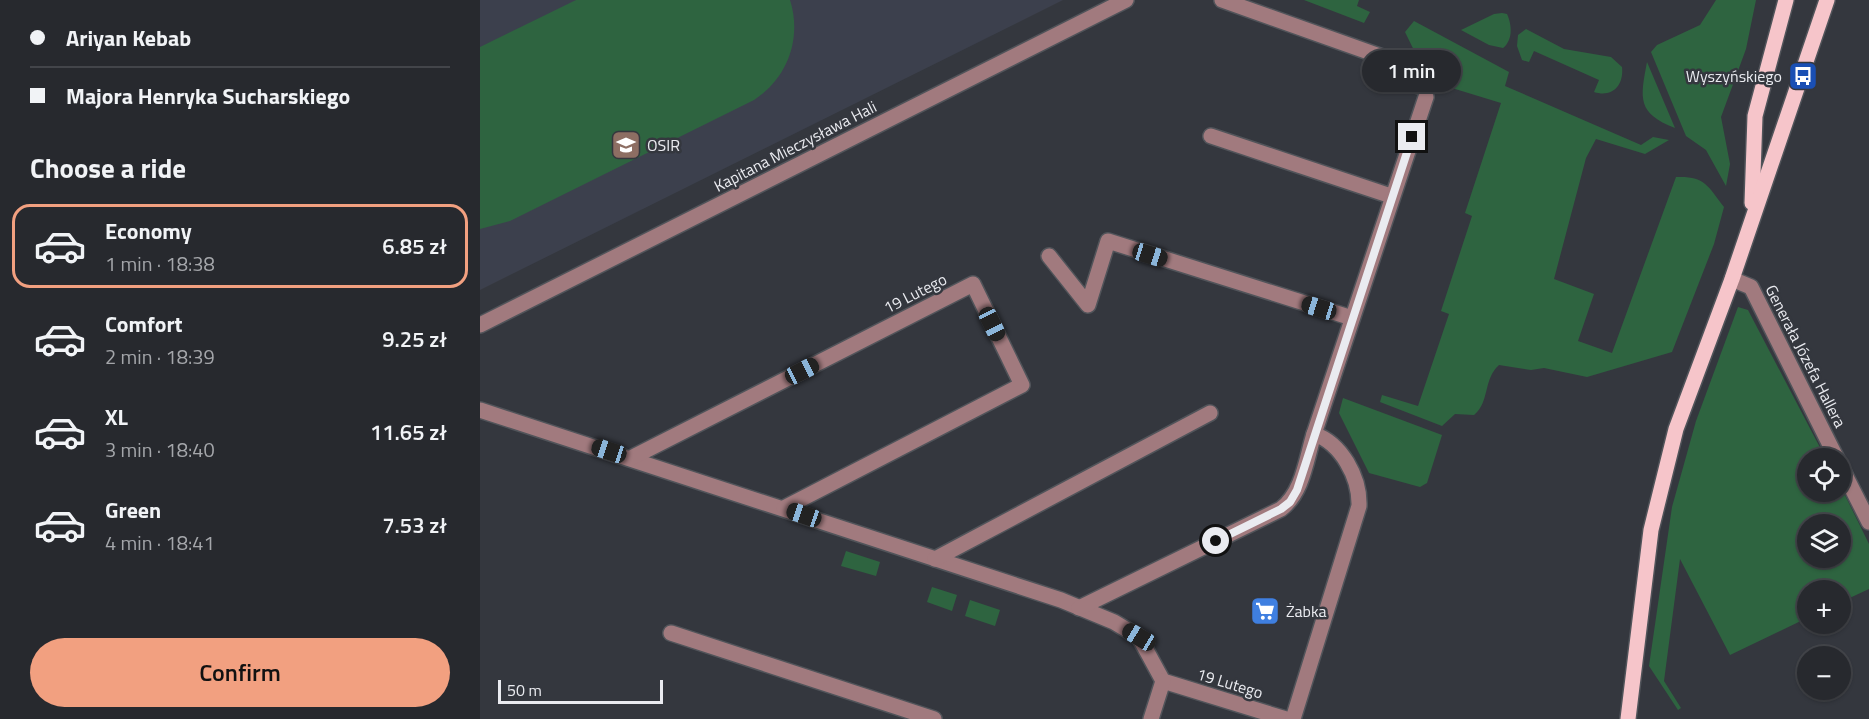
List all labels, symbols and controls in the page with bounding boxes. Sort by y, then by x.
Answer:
text: Ariyan Kebab [66,21,191,55]
callout: 1 min [1362,50,1462,92]
text: 1 min [1387,55,1436,86]
bus stop icon: Wyszyńskiego [1787,60,1819,92]
place label: Wyszyńskiego [1686,64,1782,88]
text: Majora Henryka Sucharskiego [66,79,350,113]
street label: Kapitana Mieczysława Hali [709,94,881,198]
route end [1398,123,1425,150]
school or university icon: OSIR [610,129,642,161]
place label: OSIR [647,133,680,157]
text: Choose a ride [30,147,186,188]
text: Economy [105,214,192,248]
icon: car [33,219,87,273]
text: 6.85 zł [382,229,447,263]
car [1130,241,1170,269]
text: 1 min · 18:38 [105,248,215,279]
street label: 19 Lutego [879,267,951,319]
street label: Generała Józefa Hallera [1760,280,1852,432]
car [1299,294,1339,322]
car [976,304,1008,344]
text: Comfort [105,307,183,341]
icon: car [33,312,87,366]
text: 9.25 zł [382,322,447,356]
text: 2 min · 18:39 [105,341,215,372]
car [782,355,822,387]
text: XL [105,400,128,434]
icon: car [33,405,87,459]
text: 11.65 zł [370,415,447,449]
text: 3 min · 18:40 [105,434,215,465]
car [589,437,629,465]
map controls [1797,448,1851,700]
button: locate [1797,448,1851,502]
text: Green [105,493,161,527]
icon: car [33,498,87,552]
car [784,501,824,529]
text: 7.53 zł [382,508,447,542]
button: layers [1797,514,1851,568]
text: 4 min · 18:41 [105,527,215,558]
route start [1202,527,1229,554]
button: + [1797,580,1851,634]
supermarket icon: Żabka [1249,595,1281,627]
place label: Żabka [1286,599,1327,623]
car [1119,620,1159,654]
button: Confirm [30,638,450,707]
button: − [1797,646,1851,700]
street label: 19 Lutego [1194,662,1266,704]
scale bar [498,677,663,704]
text: 50 m [507,678,542,702]

